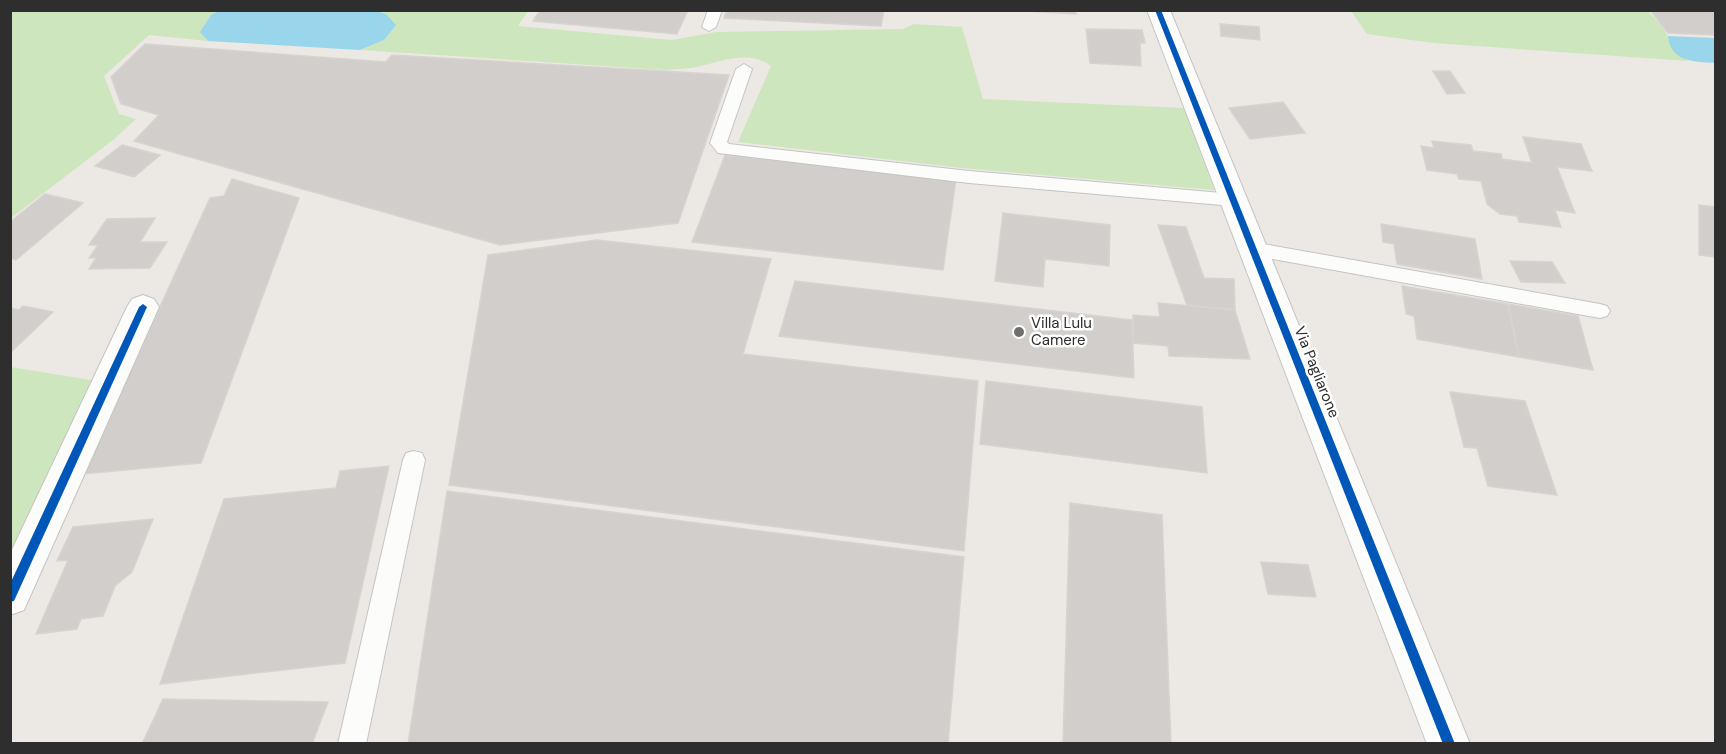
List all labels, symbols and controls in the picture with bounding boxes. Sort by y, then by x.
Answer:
place label: Villa Lulu Camere [1031,313,1092,350]
street label: Via Pagliarone [1290,323,1344,421]
marker: Villa Lulu Camere [1012,325,1026,339]

